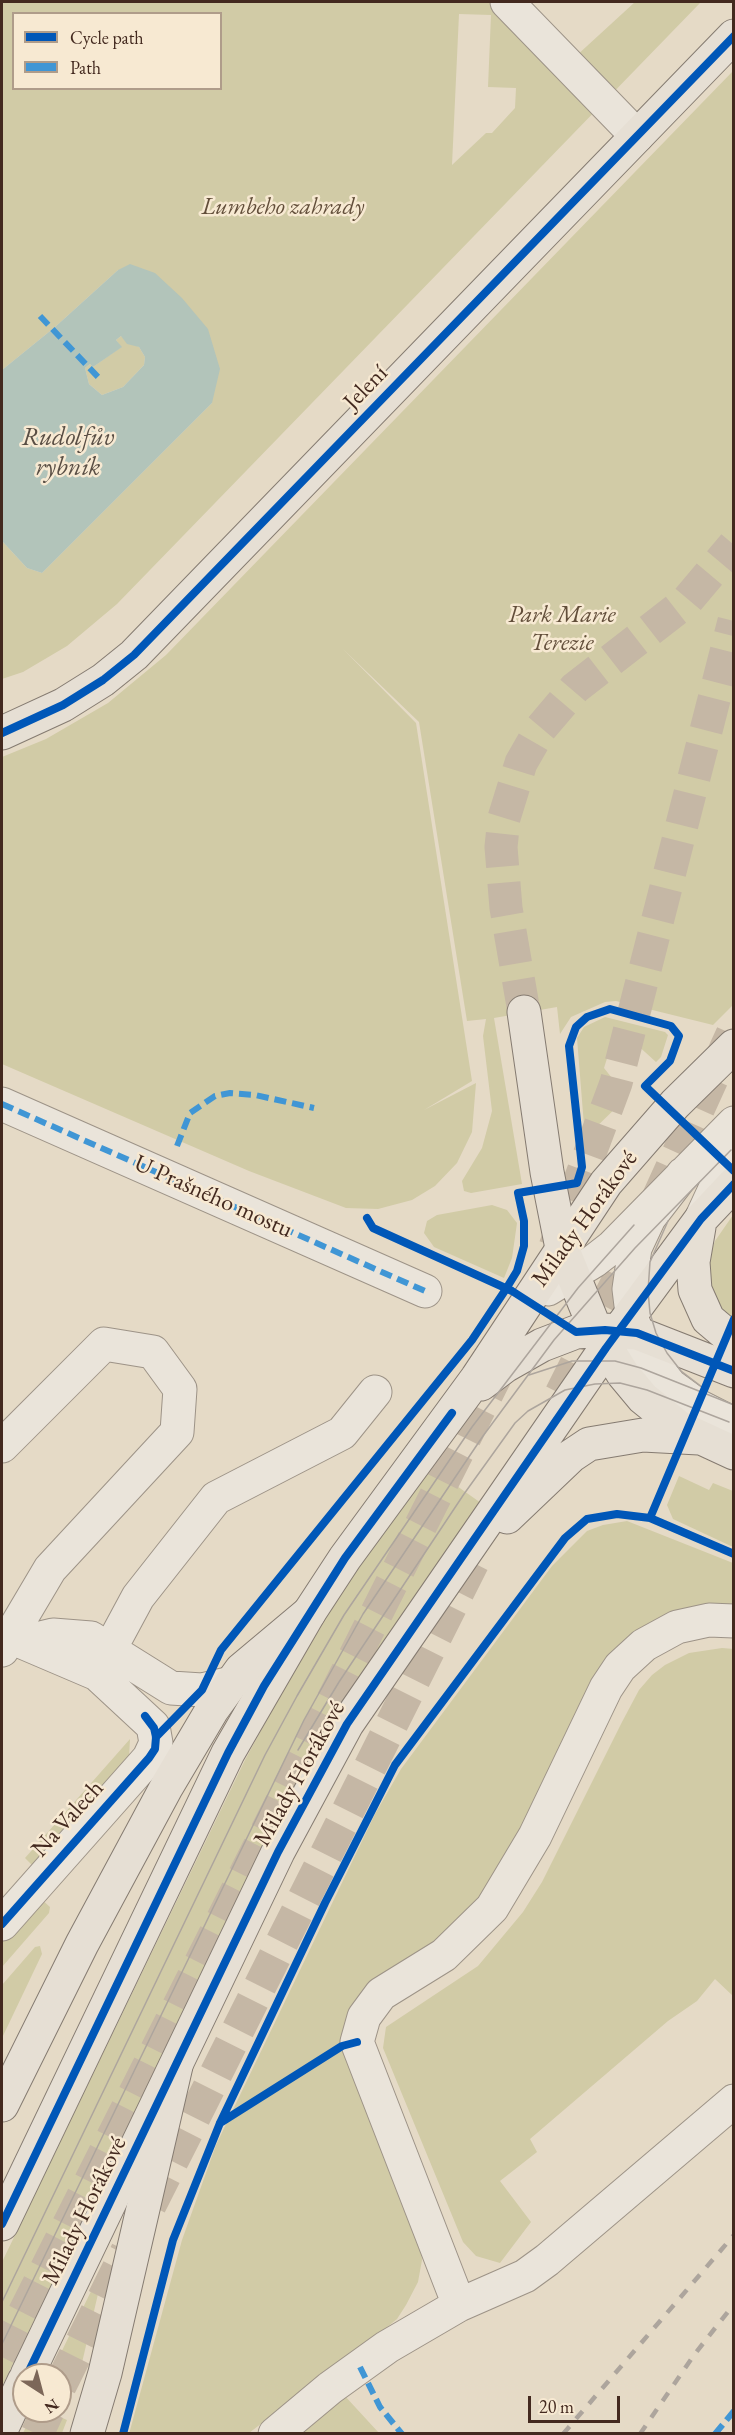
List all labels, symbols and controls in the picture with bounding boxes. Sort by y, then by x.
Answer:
legend [12,12,222,90]
text: Cycle path [70,26,144,49]
text: Path [70,56,101,79]
park label: Lumbeho zahrady [201,193,365,221]
street label: Jelení [338,360,394,416]
water label: Rudolfův rybník [21,422,115,484]
park label: Park Marie Terezie [508,601,616,657]
street label: Milady Horákové [526,1145,644,1293]
street label: U Prašného mostu [129,1149,297,1245]
street label: Milady Horákové [248,1696,352,1852]
street label: Na Valech [26,1775,110,1863]
street label: Milady Horákové [37,2132,133,2290]
north arrow [12,2363,72,2423]
scale bar [531,2384,622,2422]
text: N [40,2394,63,2419]
text: 20 m [539,2395,574,2418]

